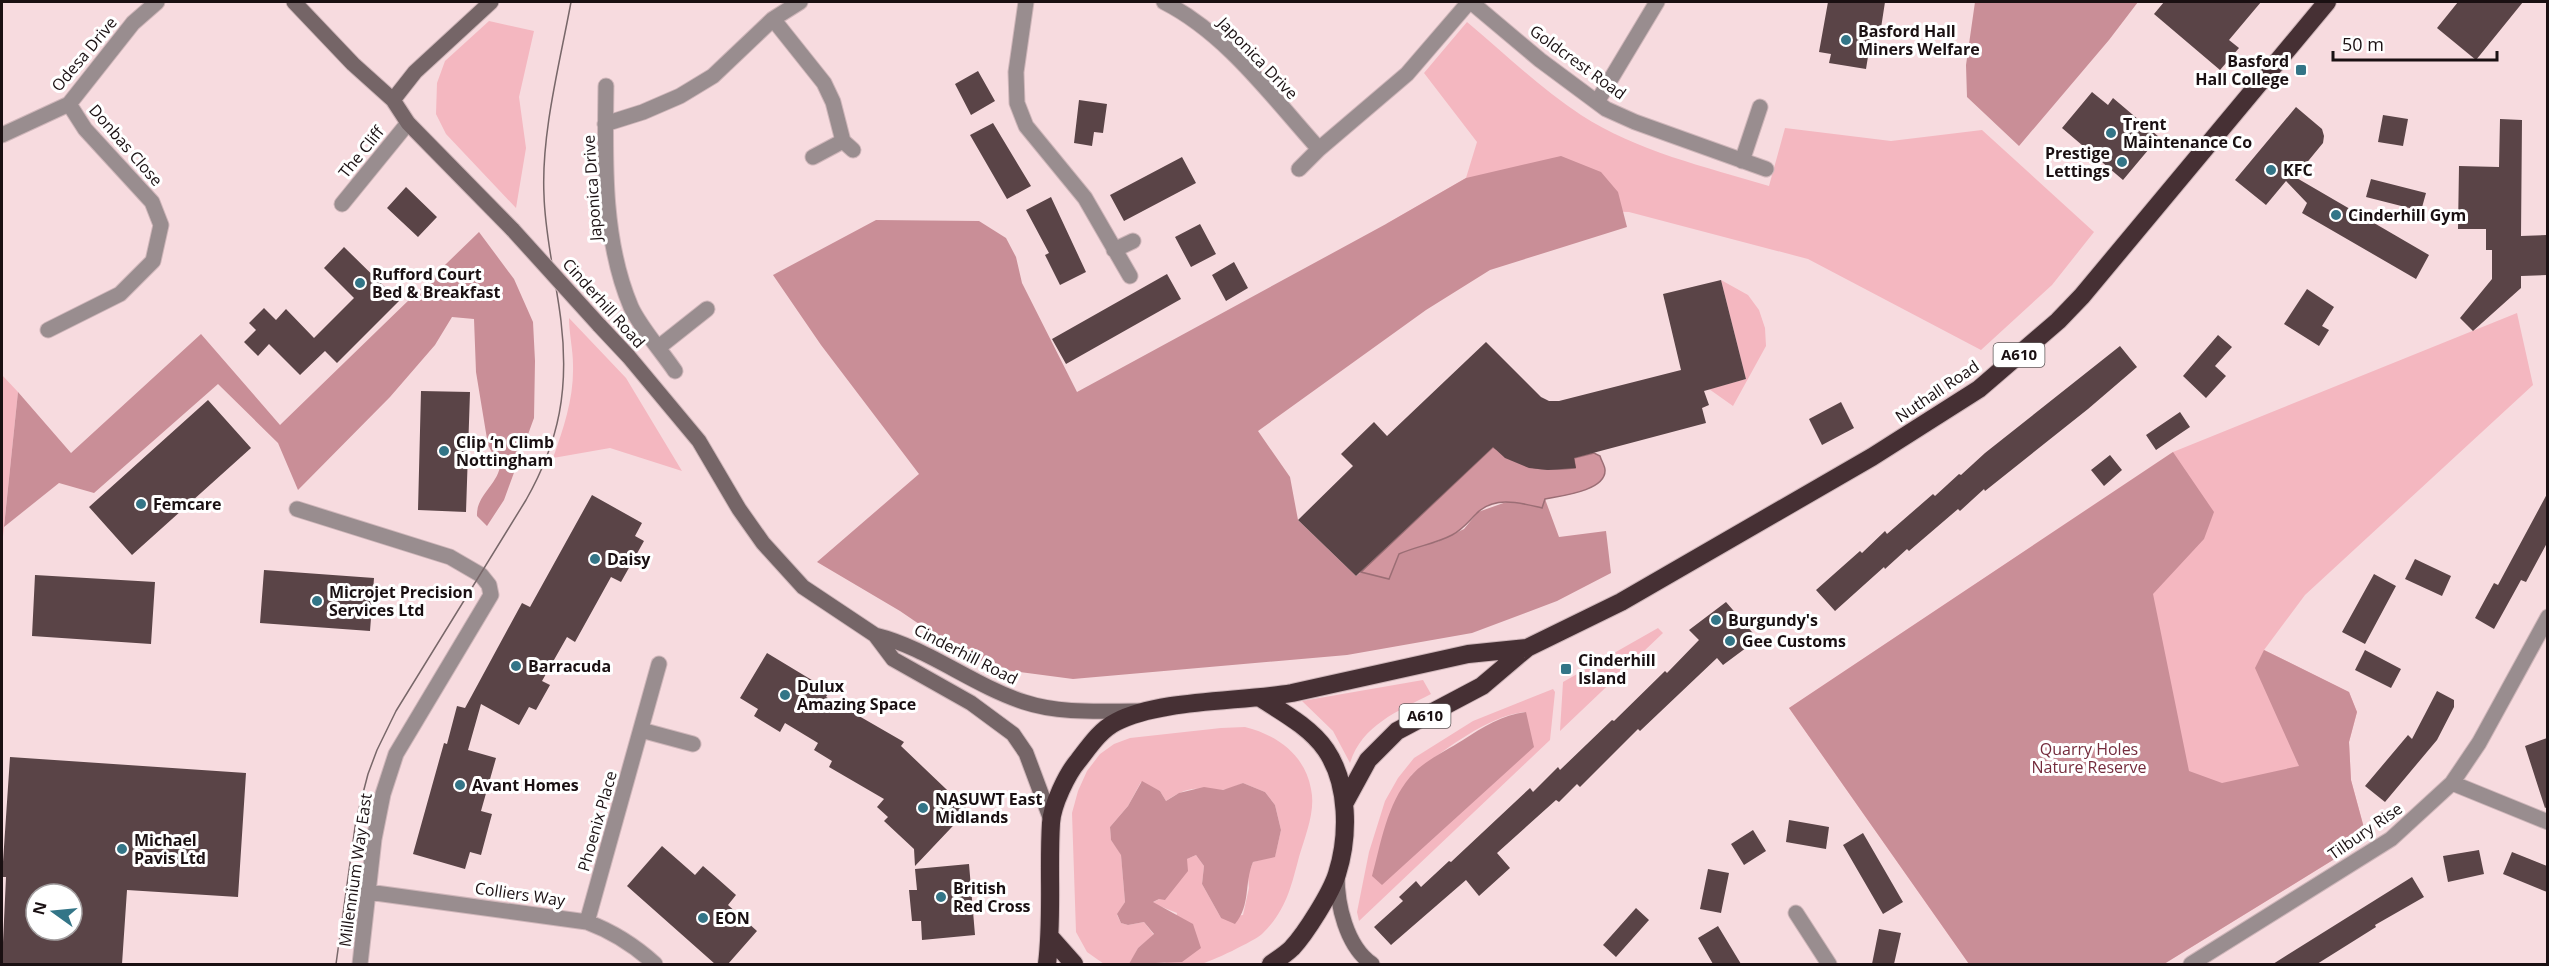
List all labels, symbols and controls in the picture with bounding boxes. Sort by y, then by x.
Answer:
street label: Japonica Drive [1212,11,1303,104]
street label: Odesa Drive [46,12,122,96]
street label: Goldcrest Road [1525,20,1631,104]
place label: Basford Hall Miners Welfare [1858,20,1980,60]
scale bar [2333,24,2496,62]
text: 50 m [2342,32,2384,56]
marker: Basford Hall Miners Welfare [1839,33,1853,47]
place label: Basford Hall College [2195,50,2289,90]
marker: Basford Hall College [2294,63,2308,77]
street label: Donbas Close [84,99,168,191]
place label: Trent Maintenance Co [2123,113,2252,153]
street label: The Cliff [333,121,389,183]
marker: Trent Maintenance Co [2104,126,2118,140]
street label: Japonica Drive [577,134,607,244]
place label: Prestige Lettings [2045,142,2110,182]
marker: Prestige Lettings [2115,155,2129,169]
place label: KFC [2283,159,2313,181]
marker: KFC [2264,163,2278,177]
place label: Cinderhill Gym [2348,204,2466,226]
marker: Cinderhill Gym [2329,208,2343,222]
street label: Cinderhill Road [558,253,650,353]
place label: Rufford Court Bed & Breakfast [372,263,501,303]
marker: Rufford Court Bed & Breakfast [353,276,367,290]
road number: A610 [1994,343,2044,367]
street label: Nuthall Road [1891,355,1983,427]
place label: Clip ‘n Climb Nottingham [456,431,554,471]
marker: Clip ‘n Climb Nottingham [437,444,451,458]
place label: Femcare [153,493,222,515]
marker: Femcare [134,497,148,511]
place label: Daisy [607,548,651,570]
marker: Daisy [588,552,602,566]
place label: Microjet Precision Services Ltd [329,581,473,621]
marker: Microjet Precision Services Ltd [310,594,324,608]
place label: Burgundy's [1728,609,1818,631]
marker: Burgundy's [1709,613,1723,627]
street label: Cinderhill Road [910,618,1022,690]
place label: Gee Customs [1742,630,1846,652]
marker: Gee Customs [1723,634,1737,648]
place label: Cinderhill Island [1578,649,1656,689]
place label: Barracuda [528,655,611,677]
marker: Barracuda [509,659,523,673]
marker: Cinderhill Island [1559,662,1573,676]
place label: Dulux Amazing Space [797,675,916,715]
marker: Dulux Amazing Space [778,688,792,702]
road number: A610 [1400,704,1450,728]
park label: Quarry Holes Nature Reserve [2031,738,2147,778]
street label: Phoenix Place [572,768,622,874]
place label: Avant Homes [472,774,579,796]
marker: Avant Homes [453,778,467,792]
place label: NASUWT East Midlands [935,788,1042,828]
street label: Millennium Way East [333,791,377,948]
street label: Tilbury Rise [2324,797,2406,865]
marker: NASUWT East Midlands [916,801,930,815]
place label: Michael Pavis Ltd [134,829,206,869]
marker: Michael Pavis Ltd [115,842,129,856]
street label: Colliers Way [474,877,567,911]
place label: British Red Cross [953,877,1031,917]
north arrow [24,882,84,942]
marker: British Red Cross [934,890,948,904]
text: N [27,899,52,917]
place label: EON [715,907,750,929]
marker: EON [696,911,710,925]

